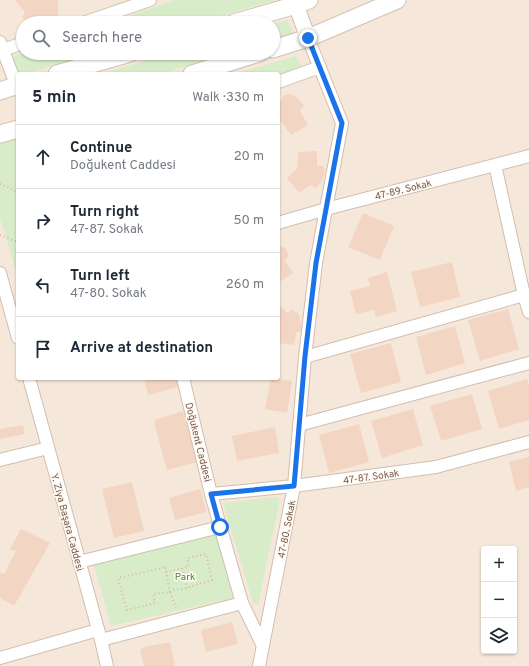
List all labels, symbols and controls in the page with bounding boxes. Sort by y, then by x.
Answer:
search box [16,16,280,60]
icon: search [30,27,52,49]
text: Search here [62,29,142,48]
route end [299,29,317,47]
text: 5 min [32,87,76,109]
text: Walk · 330 m [192,90,264,106]
text: Continue [70,139,132,158]
icon: ahead [32,146,54,168]
text: 20 m [234,149,264,165]
text: Doğukent Caddesi [70,158,176,174]
street label: 47-89. Sokak [373,177,433,204]
text: Turn right [70,203,139,222]
icon: right [32,210,54,232]
text: 50 m [234,213,264,229]
text: 47-87. Sokak [70,222,144,238]
text: Turn left [70,267,130,286]
icon: left [32,274,54,296]
text: 260 m [226,277,264,293]
text: 47-80. Sokak [70,286,147,302]
icon: arrive [32,338,54,360]
text: Arrive at destination [70,339,213,358]
street label: Doğukent Caddesi [181,401,214,483]
street label: 47-87. Sokak [342,467,400,488]
street label: Y. Ziya Başara Caddesi [47,472,86,573]
street label: 47-80. Sokak [275,499,299,559]
route start [211,518,229,536]
map controls [481,546,517,654]
button: + [481,546,517,582]
park label: Park [175,571,195,584]
button: − [481,582,517,618]
button: layers [481,618,517,654]

